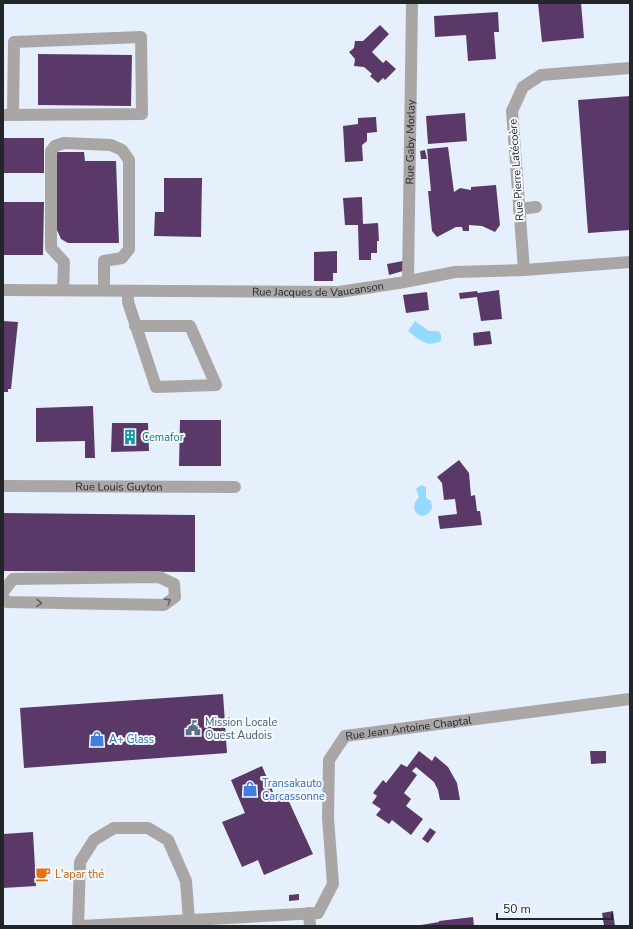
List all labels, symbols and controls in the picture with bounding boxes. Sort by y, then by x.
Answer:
street label: Rue Gaby Morlay [402,99,419,185]
street label: Rue Pierre Latécoère [505,118,528,221]
street label: Rue Jacques de Vaucanson [252,278,385,300]
building icon: Cemafor [121,428,139,446]
place label: Cemafor [142,430,184,445]
street label: Rue Louis Guyton [75,479,163,495]
one-way arrow [36,598,42,607]
one-way arrow [164,599,171,606]
street label: Rue Jean Antoine Chaptal [344,713,473,744]
place label: Mission Locale Ouest Audois [205,715,277,743]
public building icon: Mission Locale Ouest Audois [184,719,202,737]
shop icon: A+ Glass [88,730,106,748]
place label: A+ Glass [109,732,154,747]
place label: Transakauto Carcassonne [262,776,325,804]
shop icon: Transakauto Carcassonne [241,780,259,798]
cafe icon: L'apar thé [34,865,52,883]
place label: L'apar thé [55,867,104,882]
scale bar [497,895,612,921]
text: 50 m [503,901,531,917]

